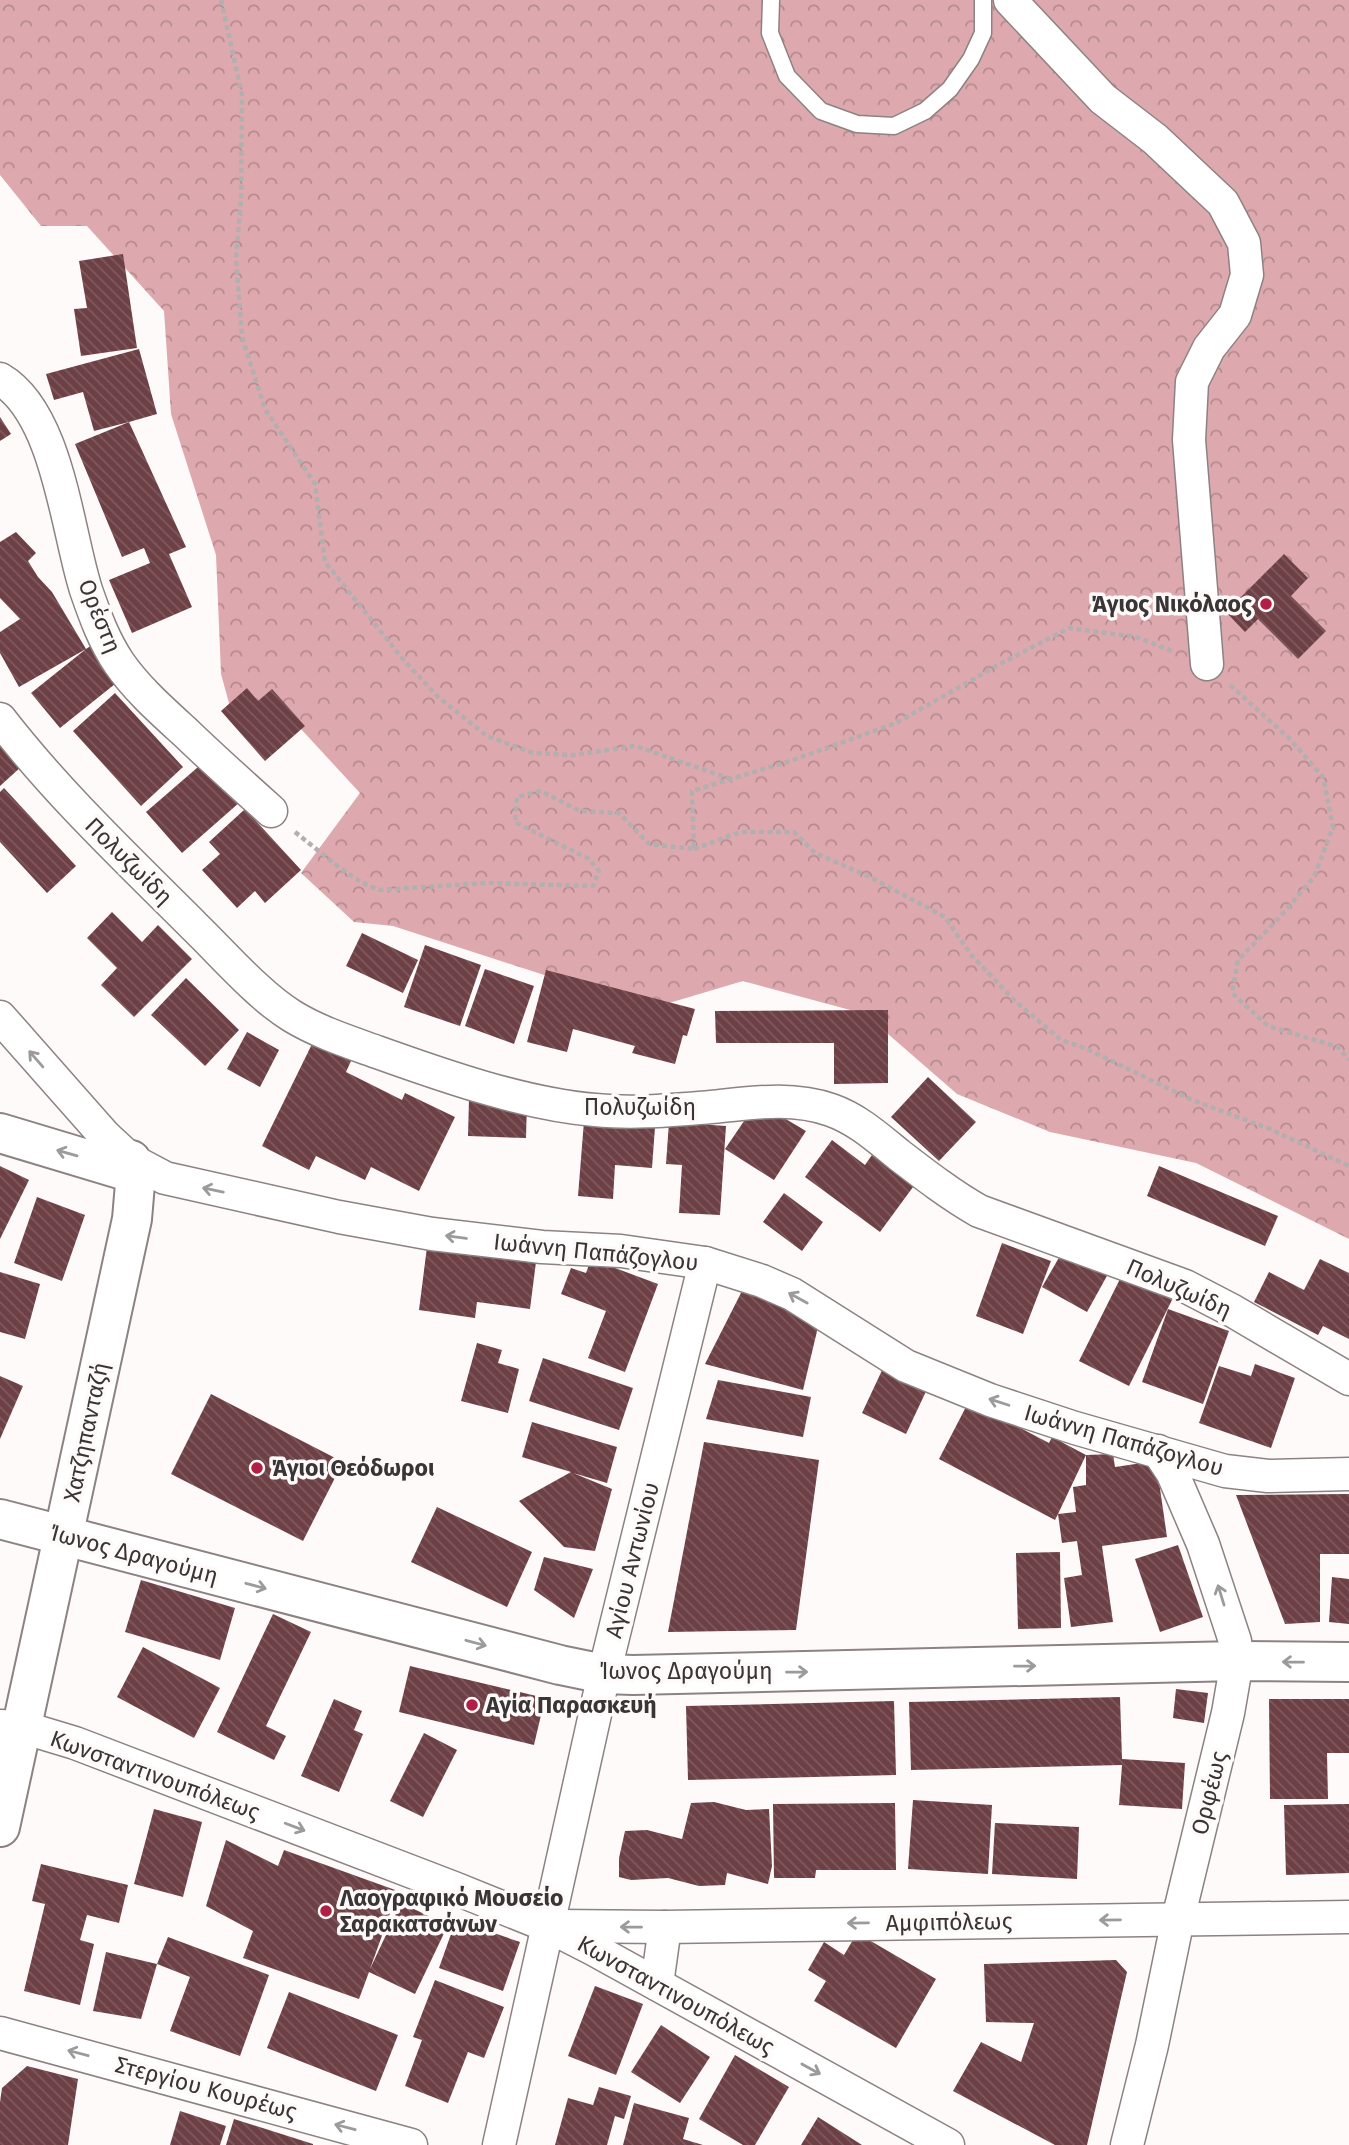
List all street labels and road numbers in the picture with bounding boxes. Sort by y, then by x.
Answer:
street label: Ορέστη [73,575,127,657]
street label: Πολυζωίδη [79,811,179,911]
street label: Πολυζωίδη [584,1093,696,1121]
street label: Ιωάννη Παπάζογλου [492,1227,700,1277]
street label: Πολυζωίδη [1122,1252,1236,1324]
street label: Χατζηπανταζή [58,1360,114,1504]
street label: Ιωάννη Παπάζογλου [1021,1398,1227,1482]
street label: Αγίου Αντωνίου [599,1479,665,1641]
street label: Ίωνος Δραγούμη [47,1518,221,1590]
street label: Ίωνος Δραγούμη [599,1657,773,1685]
street label: Κωνσταντινουπόλεως [46,1724,264,1826]
street label: Ορφέως [1185,1748,1233,1838]
street label: Αμφιπόλεως [885,1907,1013,1937]
street label: Κωνσταντινουπόλεως [573,1929,780,2061]
street label: Στεργίου Κουρέως [112,2050,300,2126]

